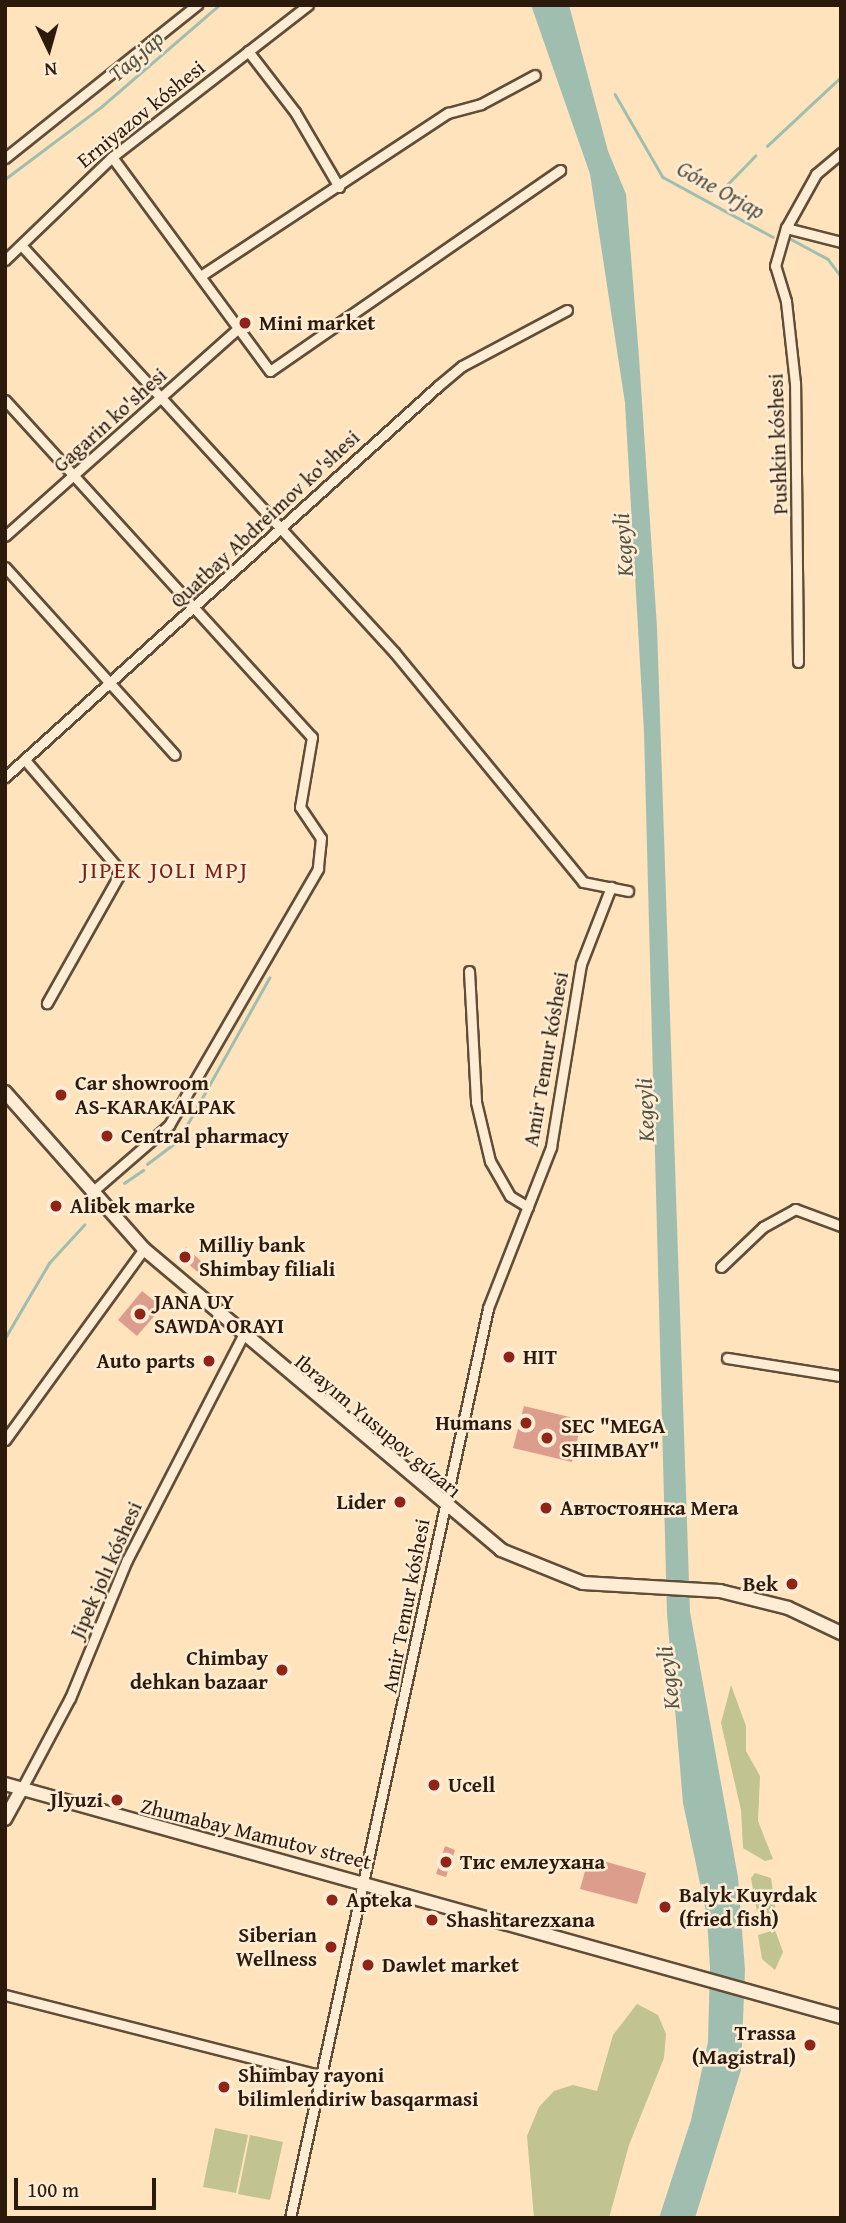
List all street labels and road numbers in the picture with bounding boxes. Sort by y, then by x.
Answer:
street label: Erniyazov kóshesi [72,55,210,173]
street label: Gagarin ko'shesi [48,362,172,478]
street label: Pushkin kóshesi [763,373,793,515]
street label: Quatbay Abdreimov ko'shesi [165,425,365,613]
street label: Amir Temur kóshesi [518,970,574,1148]
street label: Ibrayım Yusupov gúzarı [290,1349,466,1503]
street label: Jipek jolı kóshesi [65,1498,147,1642]
street label: Amir Temur kóshesi [377,1517,435,1695]
street label: Zhumabay Mamutov street [138,1793,374,1875]

